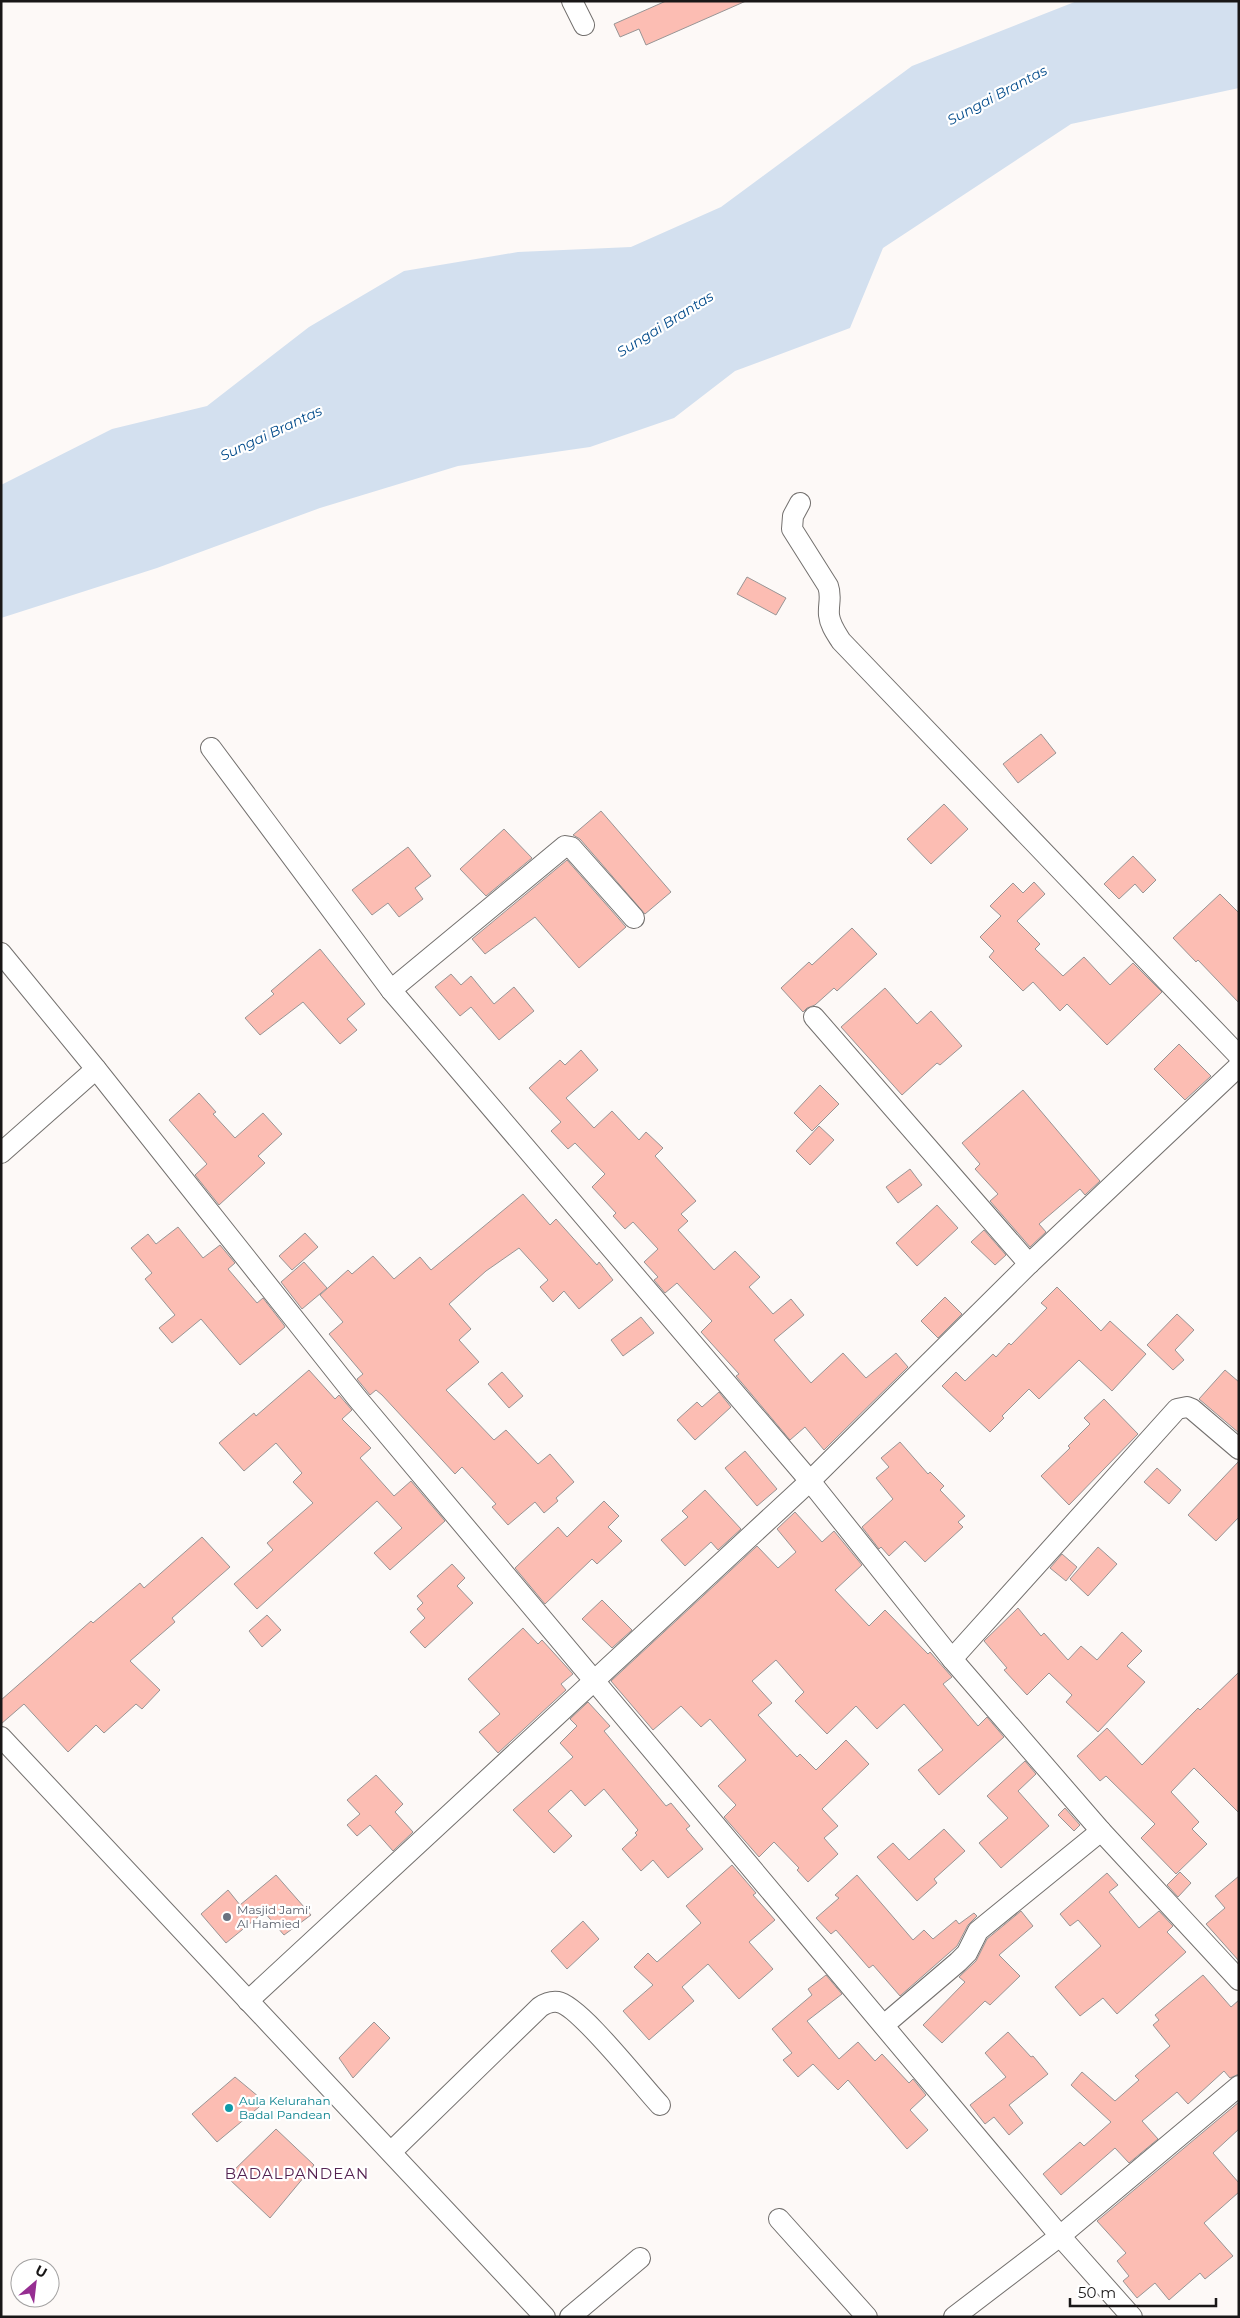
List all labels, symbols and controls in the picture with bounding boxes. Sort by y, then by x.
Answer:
water label: Sungai Brantas [944,61,1050,129]
water label: Sungai Brantas [613,287,717,361]
water label: Sungai Brantas [217,401,325,465]
place label: Masjid Jami' Al Hamied [237,1902,311,1931]
marker: Masjid Jami' Al Hamied [221,1911,233,1923]
place label: Aula Kelurahan Badal Pandean [239,2093,331,2122]
marker: Aula Kelurahan Badal Pandean [223,2102,235,2114]
district label: BADALPANDEAN [225,2164,369,2183]
north arrow [10,2258,60,2308]
text: U [32,2261,50,2282]
scale bar [1070,2276,1216,2308]
text: 50 m [1078,2283,1116,2302]

